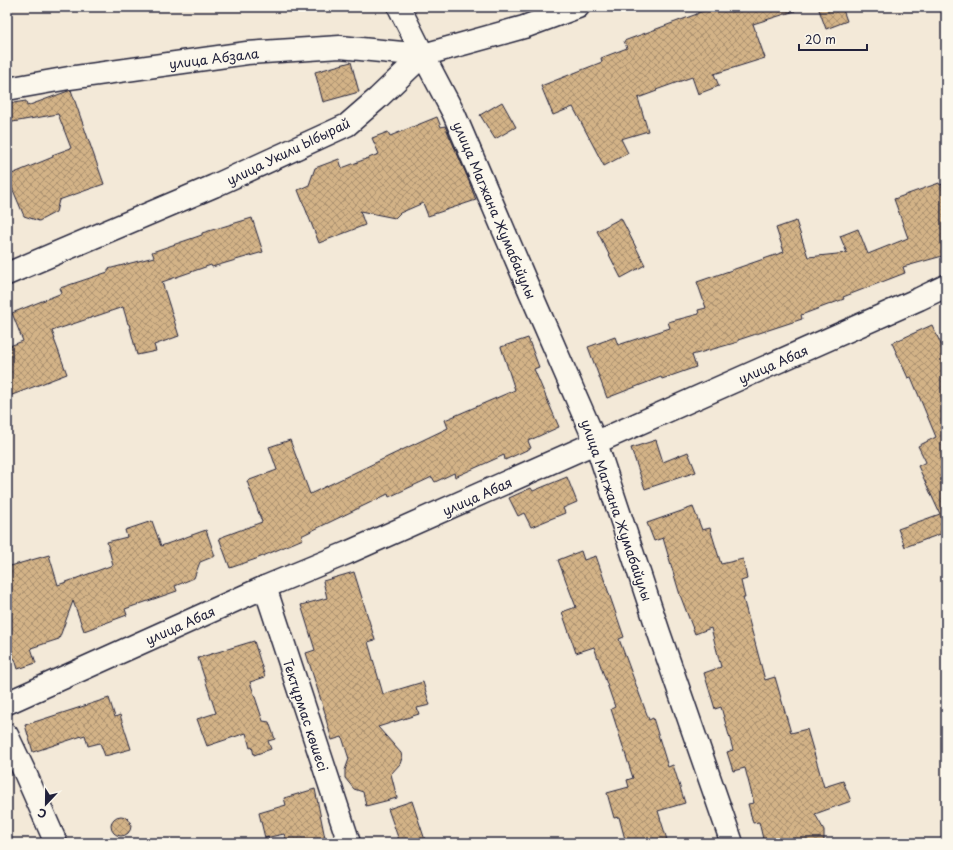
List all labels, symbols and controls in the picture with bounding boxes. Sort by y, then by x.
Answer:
scale bar [799,26,867,52]
text: 20 m [805,30,836,48]
street label: улица Абзала [168,43,261,73]
street label: улица Укили Ыбырай [223,113,353,189]
street label: улица Магжана Жумабайулы [449,118,541,302]
street label: улица Абая [735,340,811,388]
street label: улица Магжана Жумабайулы [577,417,657,603]
street label: улица Абая [439,472,515,520]
street label: улица Абая [142,601,218,649]
street label: Тектұрмас көшесі [279,656,333,774]
north arrow [26,784,66,824]
text: С [35,804,49,823]

